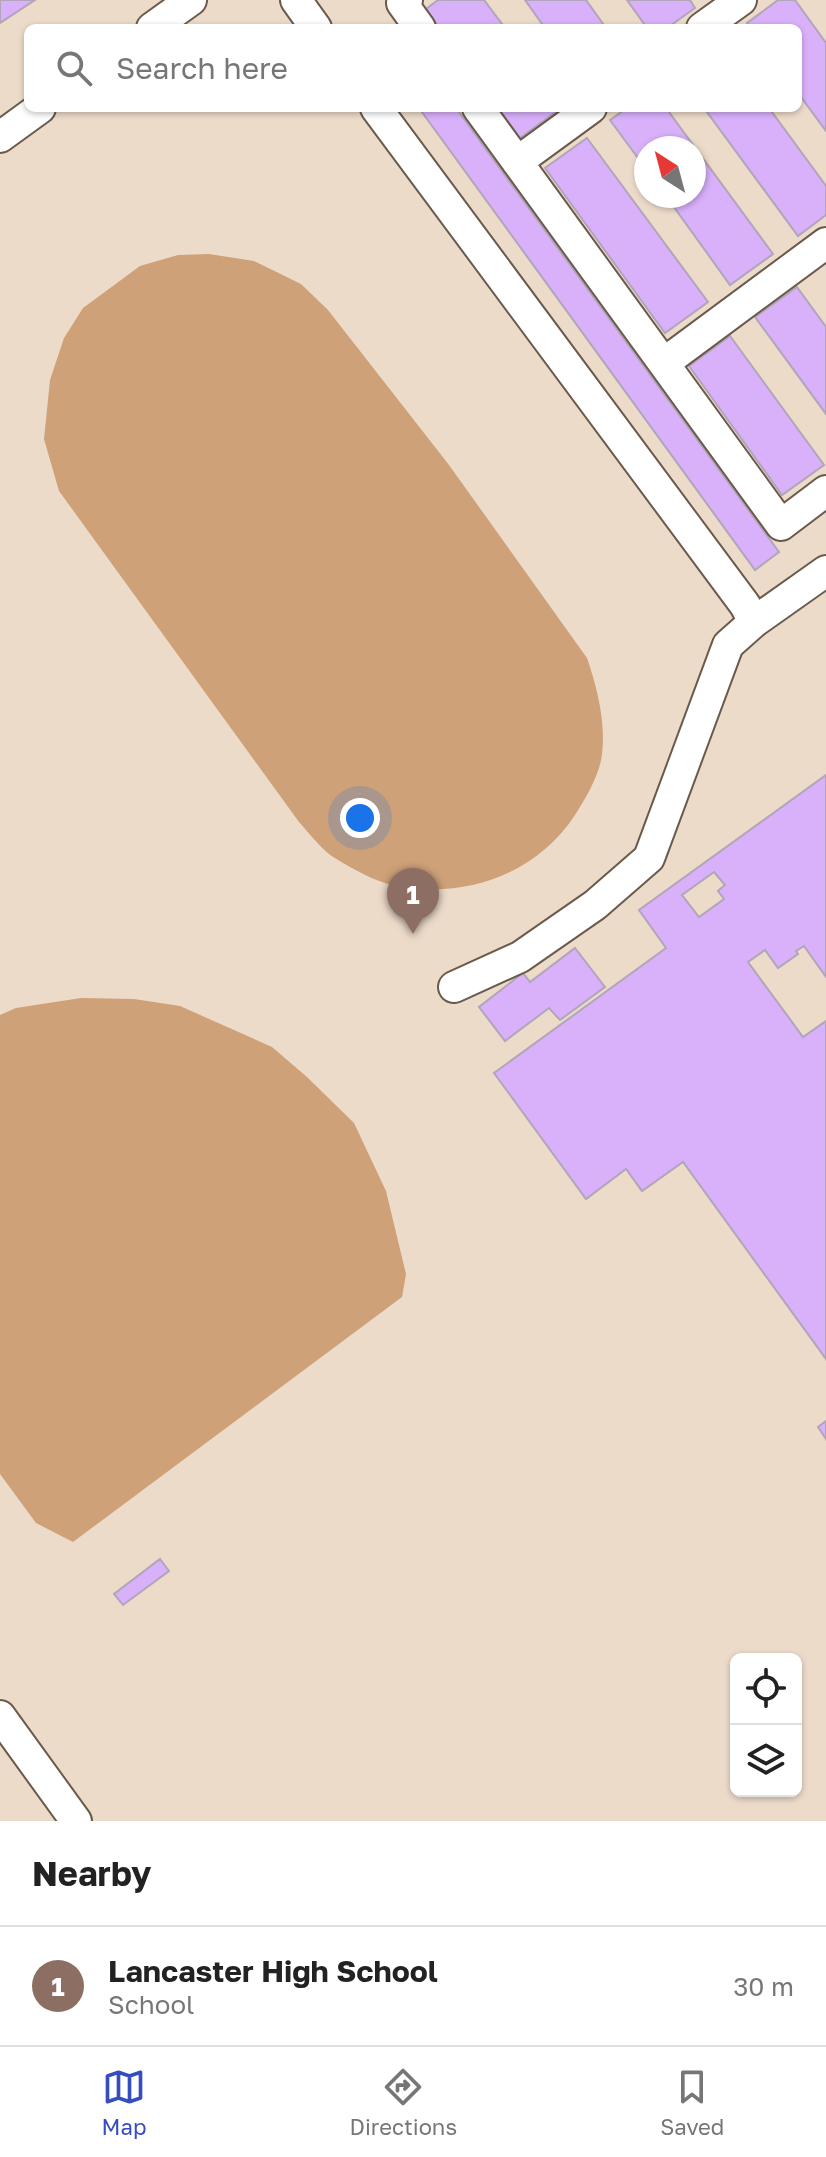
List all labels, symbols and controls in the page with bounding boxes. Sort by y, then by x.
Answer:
search box [24,24,802,112]
icon: search [52,46,96,90]
text: Search here [116,50,288,86]
north arrow [634,136,706,208]
your location [340,798,380,838]
pin: 1 [387,868,439,934]
map controls [730,1653,802,1797]
button: locate [730,1653,802,1725]
button: layers [730,1725,802,1797]
text: Nearby [32,1853,152,1893]
text: Lancaster High School [108,1953,438,1989]
text: 1 [51,1971,65,2002]
text: 30 m [733,1971,794,2002]
text: School [108,1989,194,2020]
tab: Map [102,2065,146,2140]
tab: Directions [350,2065,457,2140]
tab: Saved [660,2065,724,2140]

